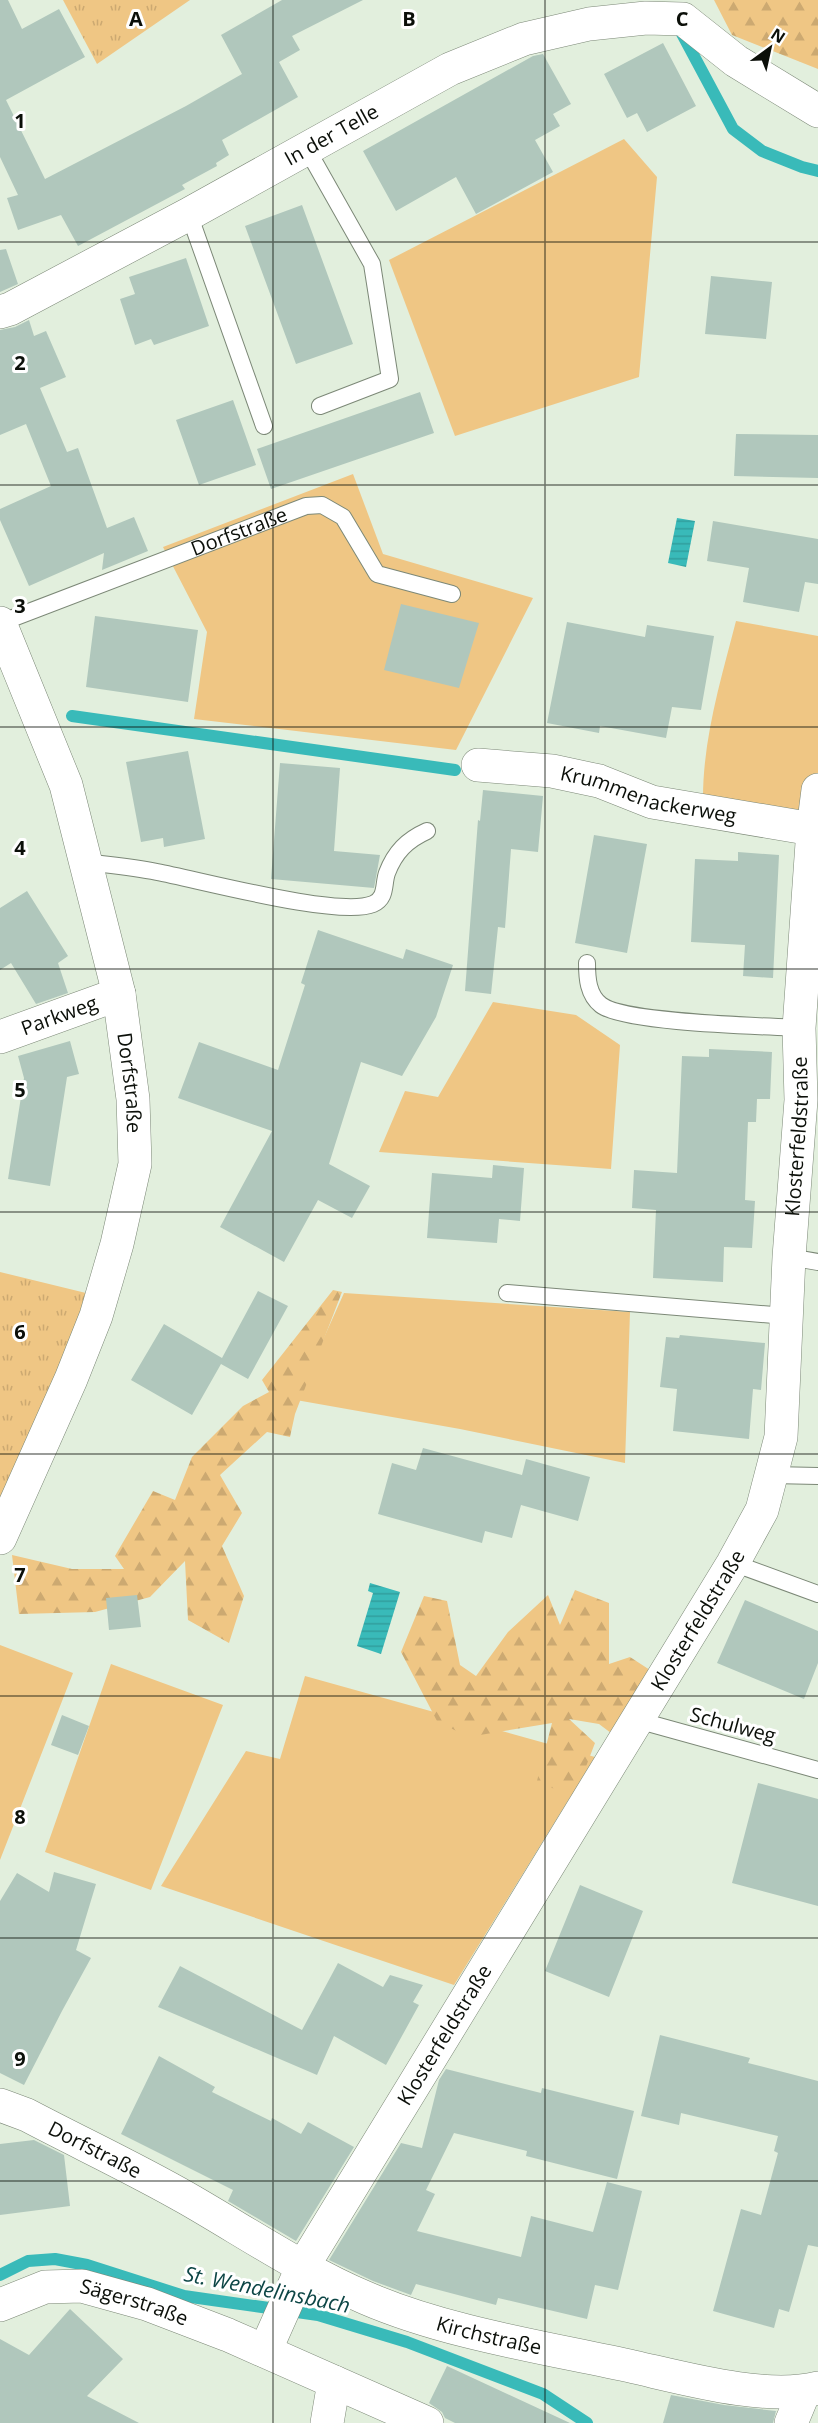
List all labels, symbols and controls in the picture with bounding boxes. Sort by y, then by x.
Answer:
text: A [129,5,143,32]
text: B [402,5,416,32]
text: C [676,5,689,32]
north arrow [740,18,800,78]
text: N [767,23,790,48]
street label: In der Telle [279,98,383,171]
text: 1 [14,107,26,134]
text: 2 [14,349,26,376]
street label: Dorfstraße [187,500,291,562]
text: 3 [14,592,26,619]
street label: Krummenackerweg [558,759,739,829]
text: 4 [14,834,26,861]
street label: Parkweg [17,989,101,1041]
street label: Dorfstraße [111,1031,148,1133]
street label: Klosterfeldstraße [778,1056,814,1218]
text: 5 [14,1076,26,1103]
text: 6 [14,1318,26,1345]
street label: Klosterfeldstraße [644,1545,751,1696]
text: 7 [14,1561,26,1588]
street label: Schulweg [687,1700,779,1749]
text: 8 [14,1803,26,1830]
street label: Klosterfeldstraße [391,1959,497,2110]
text: 9 [14,2045,26,2072]
street label: Dorfstraße [44,2114,146,2184]
water label: St. Wendelinsbach [182,2259,353,2319]
street label: Sägerstraße [77,2272,192,2332]
street label: Kirchstraße [433,2309,544,2361]

